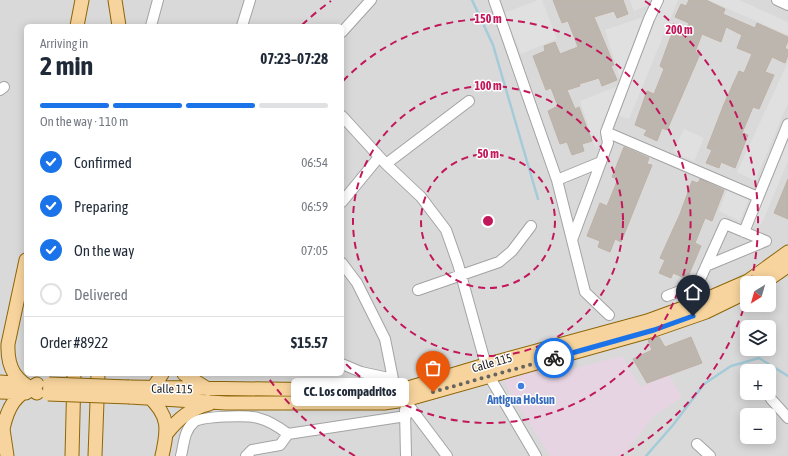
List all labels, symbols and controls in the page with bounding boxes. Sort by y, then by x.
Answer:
text: 150 m [474,12,502,26]
text: 200 m [665,23,693,37]
text: Arriving in [40,36,88,51]
text: 07:23–07:28 [260,50,328,67]
text: 2 min [40,51,93,81]
text: 100 m [474,79,502,93]
text: On the way · 110 m [40,114,128,129]
text: 50 m [477,147,499,161]
icon: check [40,151,62,173]
text: Confirmed [74,154,132,171]
text: 06:54 [301,155,328,170]
icon: check [40,195,62,217]
text: Preparing [74,198,128,215]
text: 06:59 [301,199,328,214]
centre of rings [481,214,495,228]
icon: check [40,239,62,261]
text: On the way [74,242,135,259]
text: 07:05 [301,243,328,258]
pin [676,275,710,316]
north arrow [740,276,776,312]
map controls [740,276,776,444]
icon: home [682,281,704,303]
text: Delivered [74,286,128,303]
button: layers [740,320,776,356]
text: Order #8922 [40,334,108,351]
text: $15.57 [291,334,328,351]
courier [534,338,574,378]
icon: bike [543,347,565,369]
pin [416,351,450,392]
street label: Calle 115 [470,351,514,375]
icon: bag [422,357,444,379]
button: + [740,364,776,400]
callout: CC. Los compadritos [291,378,409,406]
marker: Antigua Holsun [516,381,526,391]
street label: Calle 115 [151,382,193,396]
text: CC. Los compadritos [304,384,396,399]
place label: Antigua Holsun [486,393,555,407]
button: − [740,408,776,444]

